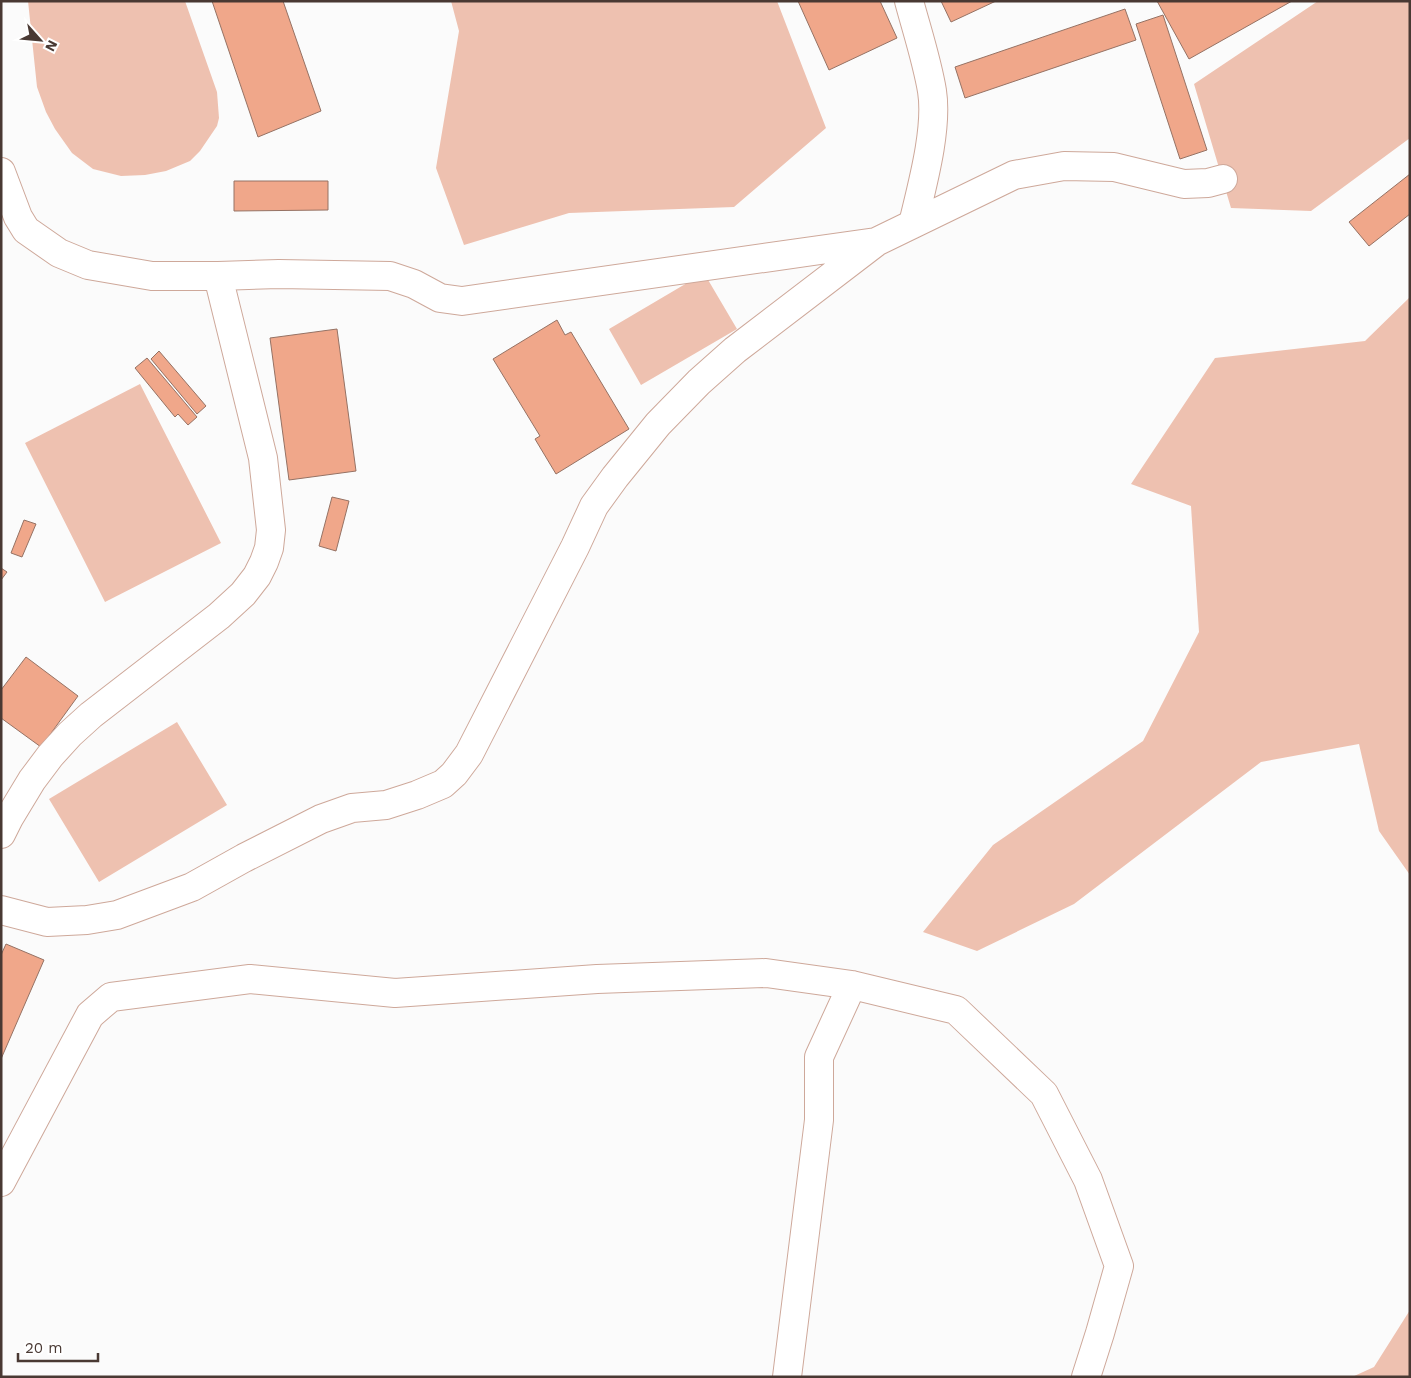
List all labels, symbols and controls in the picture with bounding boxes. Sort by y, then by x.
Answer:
north arrow [15,15,65,65]
text: N [42,38,61,54]
scale bar [18,1330,98,1362]
text: 20 m [25,1339,63,1357]

